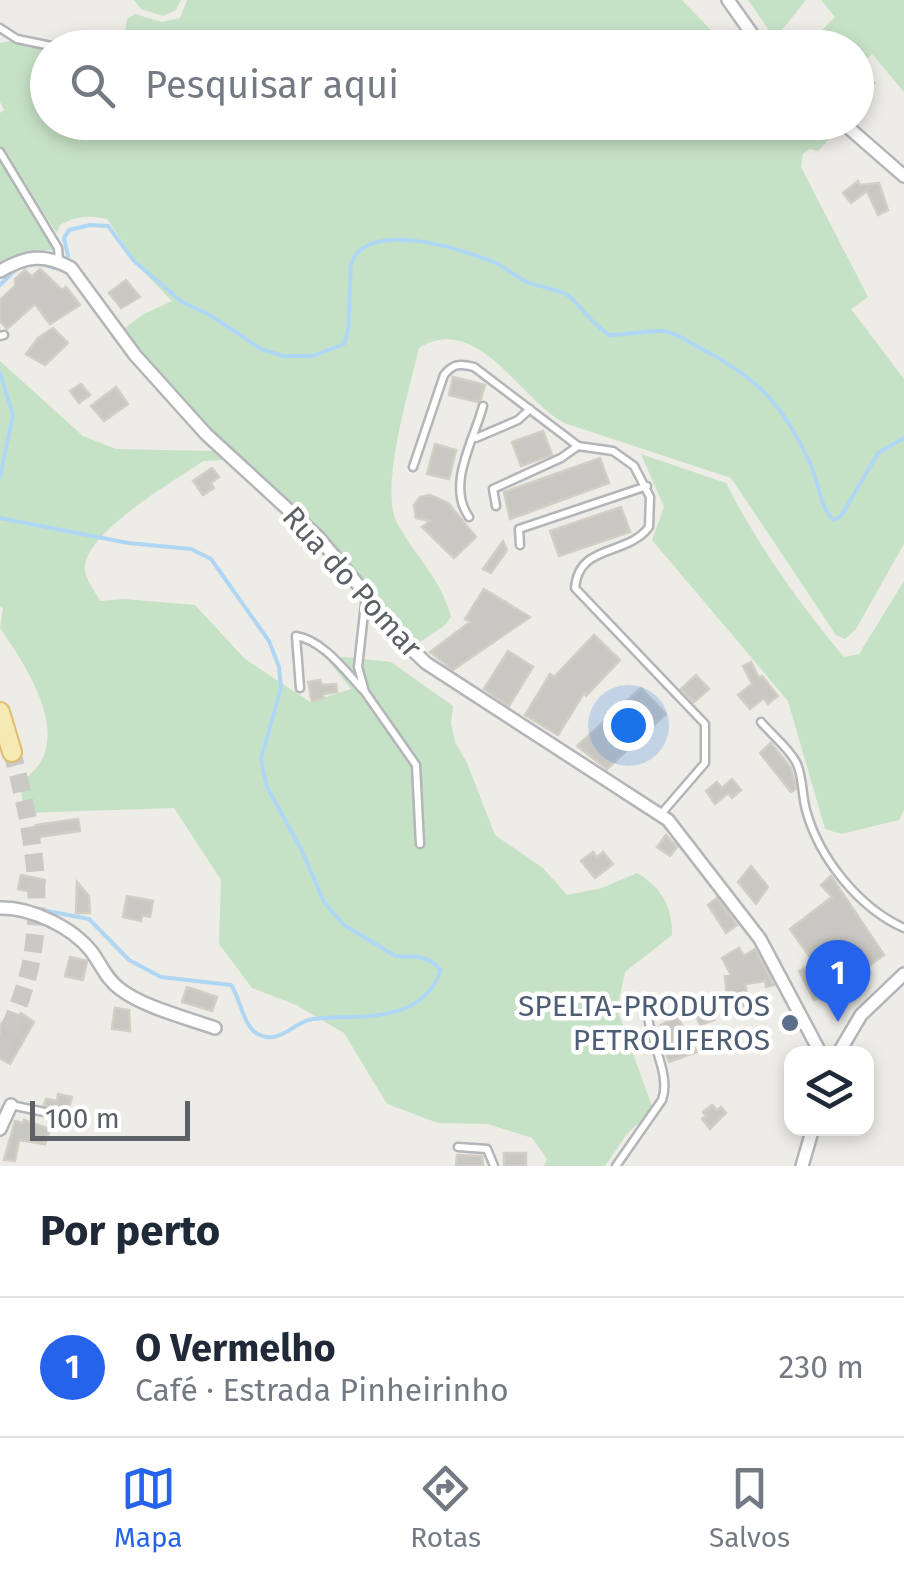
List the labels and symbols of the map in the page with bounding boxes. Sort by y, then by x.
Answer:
street label: Rua do Pomar [275,499,430,665]
your location [603,700,654,751]
pin: 1 [806,940,870,1022]
place label: SPELTA-PRODUTOS PETROLIFEROS [518,988,770,1058]
marker: SPELTA-PRODUTOS PETROLIFEROS [779,1012,801,1034]
scale bar [30,1096,190,1140]

